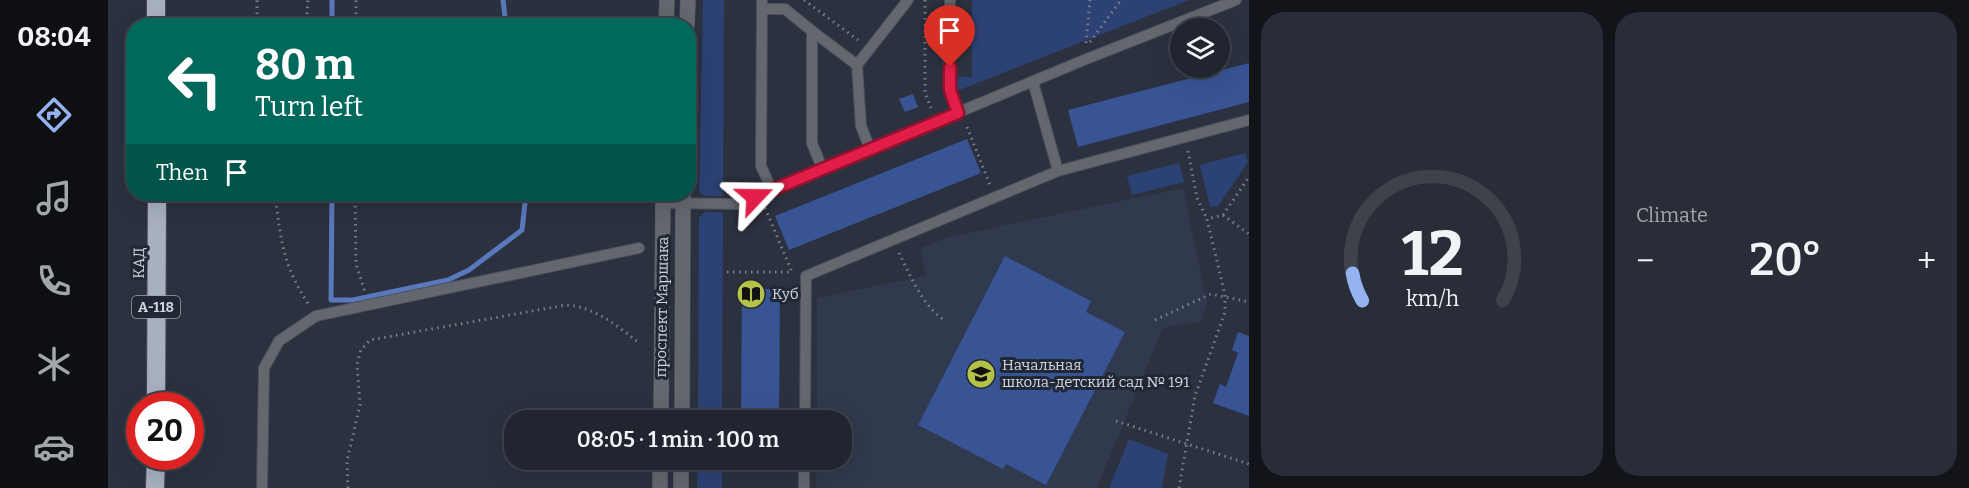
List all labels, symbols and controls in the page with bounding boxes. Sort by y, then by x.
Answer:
pin [924,5,975,67]
icon: arrive [933,14,966,47]
map controls [1170,18,1230,78]
button: layers [1170,18,1230,78]
text: 08:04 [17,21,91,53]
text: 80 m [255,40,355,90]
icon: left [156,42,234,120]
text: Turn left [255,91,363,123]
icon: directions [33,94,75,136]
icon: arrive [220,156,253,189]
text: Then [156,159,208,186]
position arrow [723,165,787,229]
icon: music [33,177,75,219]
text: Climate [1636,203,1708,227]
text: 12 [1401,217,1463,292]
text: 20° [1749,233,1822,287]
street label: проспект Маршака [652,237,672,377]
text: − [1636,241,1654,281]
text: + [1917,241,1936,281]
street label: КАД [130,247,148,279]
icon: phone [33,260,75,302]
library icon: Куб [735,278,767,310]
place label: Куб [772,285,799,303]
text: km/h [1405,286,1459,312]
road number: А-118 [132,296,180,318]
icon: climate [33,343,75,385]
place label: Начальная школа-детский сад № 191 [1002,356,1189,391]
school or university icon: Начальная школа-детский сад № 191 [965,358,997,390]
speed limit sign: 20 [126,392,204,470]
icon: car [33,426,75,468]
text: 08:05 · 1 min · 100 m [577,426,779,453]

